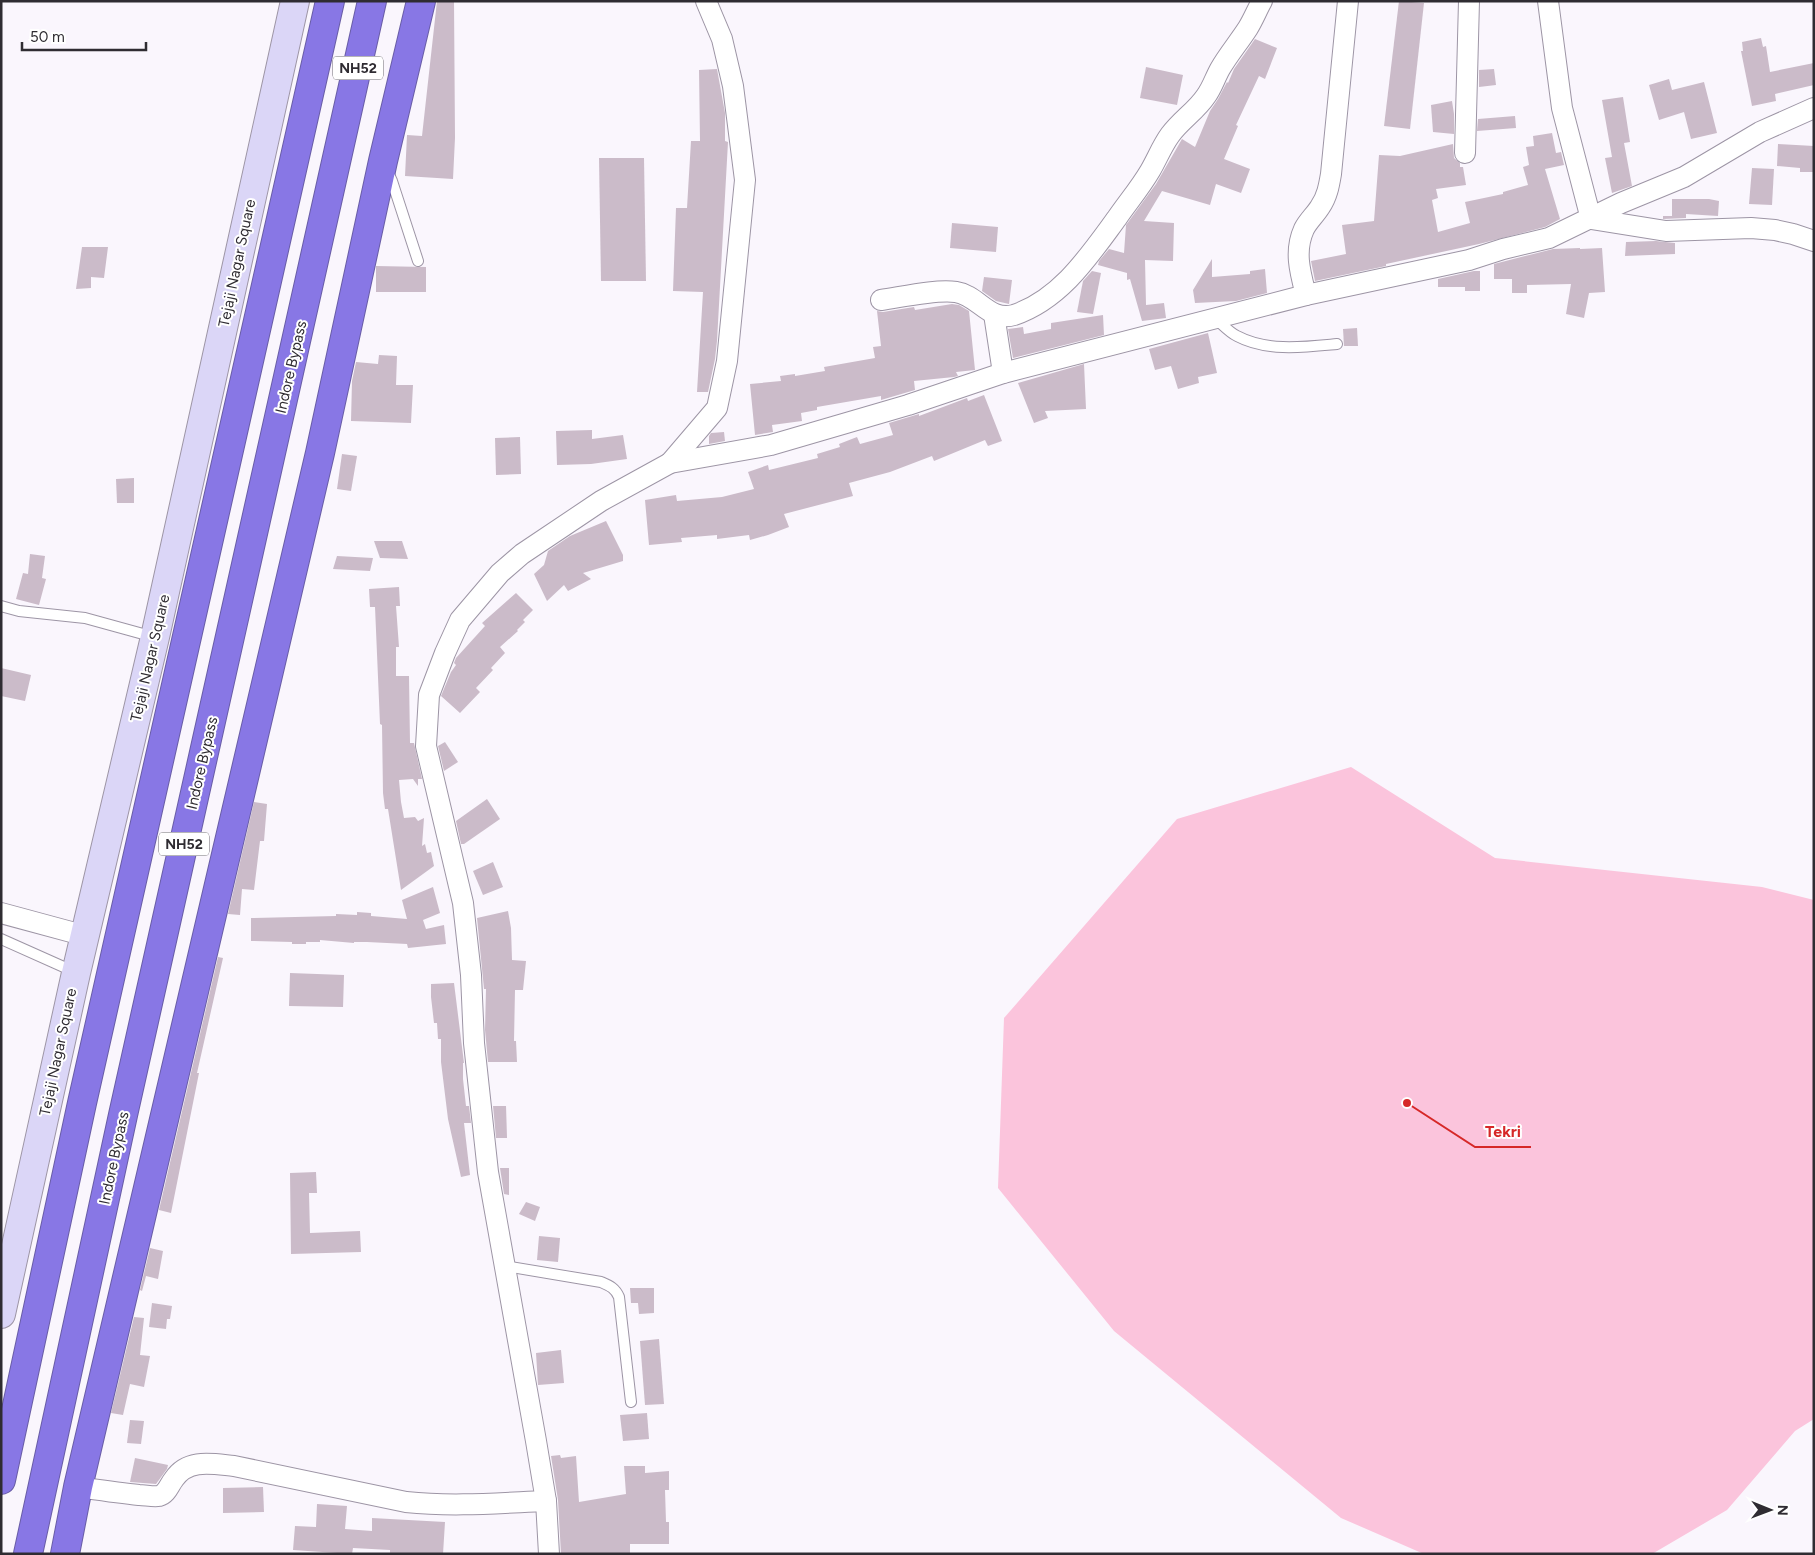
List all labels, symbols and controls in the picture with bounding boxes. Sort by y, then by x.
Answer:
scale bar [22,20,146,52]
text: 50 m [30,28,65,46]
road number: NH52 [333,56,383,80]
street label: Tejaji Nagar Square [215,197,259,329]
street label: Indore Bypass [272,319,310,415]
street label: Tejaji Nagar Square [127,593,173,723]
street label: Indore Bypass [183,715,221,811]
road number: NH52 [159,832,209,856]
street label: Tejaji Nagar Square [36,986,80,1118]
street label: Indore Bypass [95,1110,133,1206]
callout: Tekri [1475,1116,1531,1147]
text: Tekri [1485,1122,1521,1141]
north arrow [1745,1485,1795,1535]
text: N [1774,1505,1791,1516]

